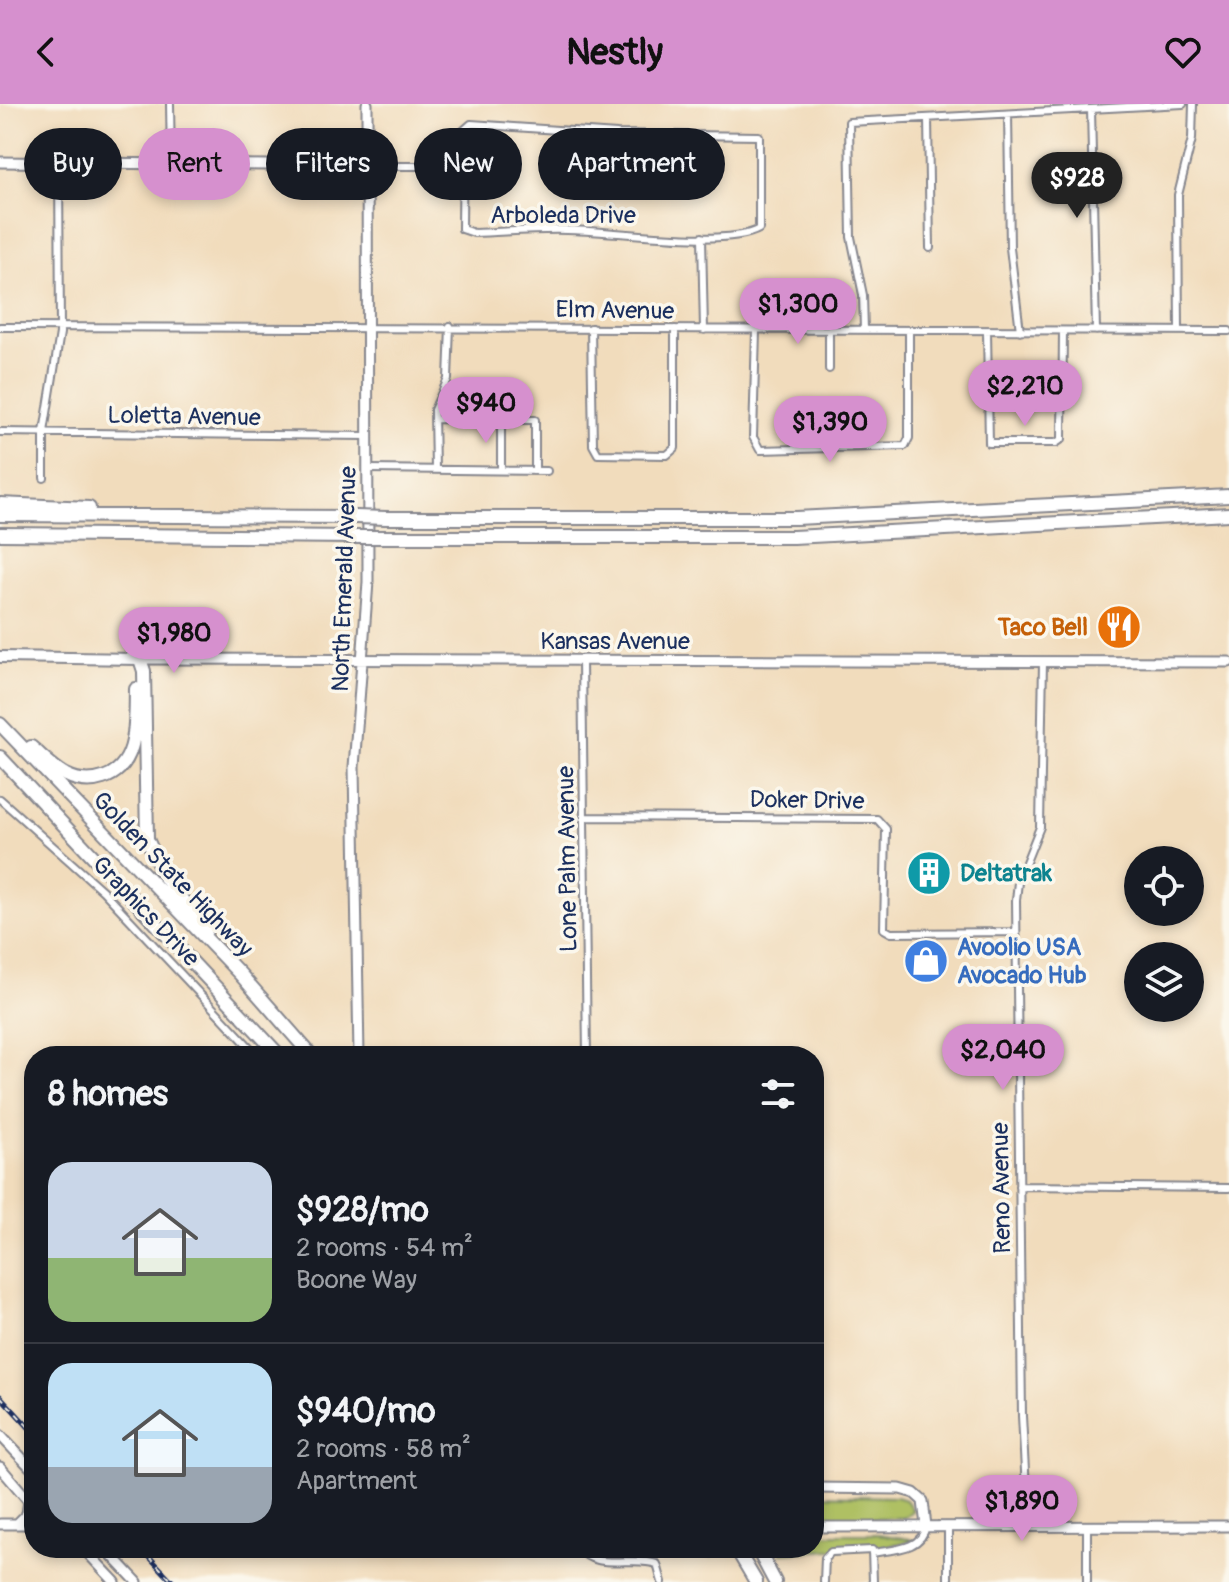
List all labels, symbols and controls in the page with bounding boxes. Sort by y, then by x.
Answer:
icon: back [24,30,68,74]
text: Nestly [566,30,663,75]
icon: heart [1161,30,1205,74]
chip: Buy [24,128,122,200]
chip: Rent [138,128,250,200]
chip: Filters [266,128,398,200]
chip: New [414,128,522,200]
chip: Apartment [538,128,725,200]
pin: $928 [1030,152,1124,220]
text: $928 [1049,162,1105,194]
street label: Arboleda Drive [490,201,636,230]
pin: $1,300 [733,278,863,346]
text: $1,300 [758,288,838,320]
street label: Elm Avenue [555,295,675,326]
pin: $2,210 [960,360,1090,428]
text: $2,210 [986,370,1064,402]
pin: $940 [439,377,533,445]
text: $940 [456,387,516,419]
pin: $1,390 [765,396,895,464]
street label: Loletta Avenue [107,401,261,432]
text: $1,390 [792,406,868,438]
street label: North Emerald Avenue [326,466,363,692]
restaurant icon: Taco Bell [1095,603,1143,651]
pin: $1,980 [109,607,239,675]
place label: Taco Bell [997,613,1088,642]
text: $1,980 [136,617,212,649]
street label: Kansas Avenue [540,627,690,656]
street label: Lone Palm Avenue [551,765,584,952]
street label: Doker Drive [749,785,865,816]
street label: Golden State Highway [86,786,259,963]
map controls [1124,846,1204,1022]
button: locate [1124,846,1204,926]
building icon: Deltatrak [905,849,953,897]
street label: Graphics Drive [86,850,206,973]
place label: Deltatrak [960,859,1053,888]
place label: Avoolio USA Avocado Hub [957,933,1087,990]
shop icon: Avoolio USA Avocado Hub [902,937,950,985]
button: layers [1124,942,1204,1022]
pin: $2,040 [938,1024,1068,1092]
text: $2,040 [960,1034,1046,1066]
icon: filters [756,1072,800,1116]
text: 8 homes [48,1073,168,1116]
street label: Reno Avenue [986,1122,1017,1254]
text: $928/mo [296,1189,429,1232]
icon: home [112,1194,208,1290]
text: 2 rooms · 54 m² [296,1232,473,1264]
text: Boone Way [296,1264,417,1296]
text: $940/mo [296,1390,436,1433]
icon: home [112,1395,208,1491]
text: 2 rooms · 58 m² [296,1433,471,1465]
text: Apartment [296,1465,417,1497]
pin: $1,890 [957,1475,1087,1543]
text: $1,890 [984,1485,1060,1517]

